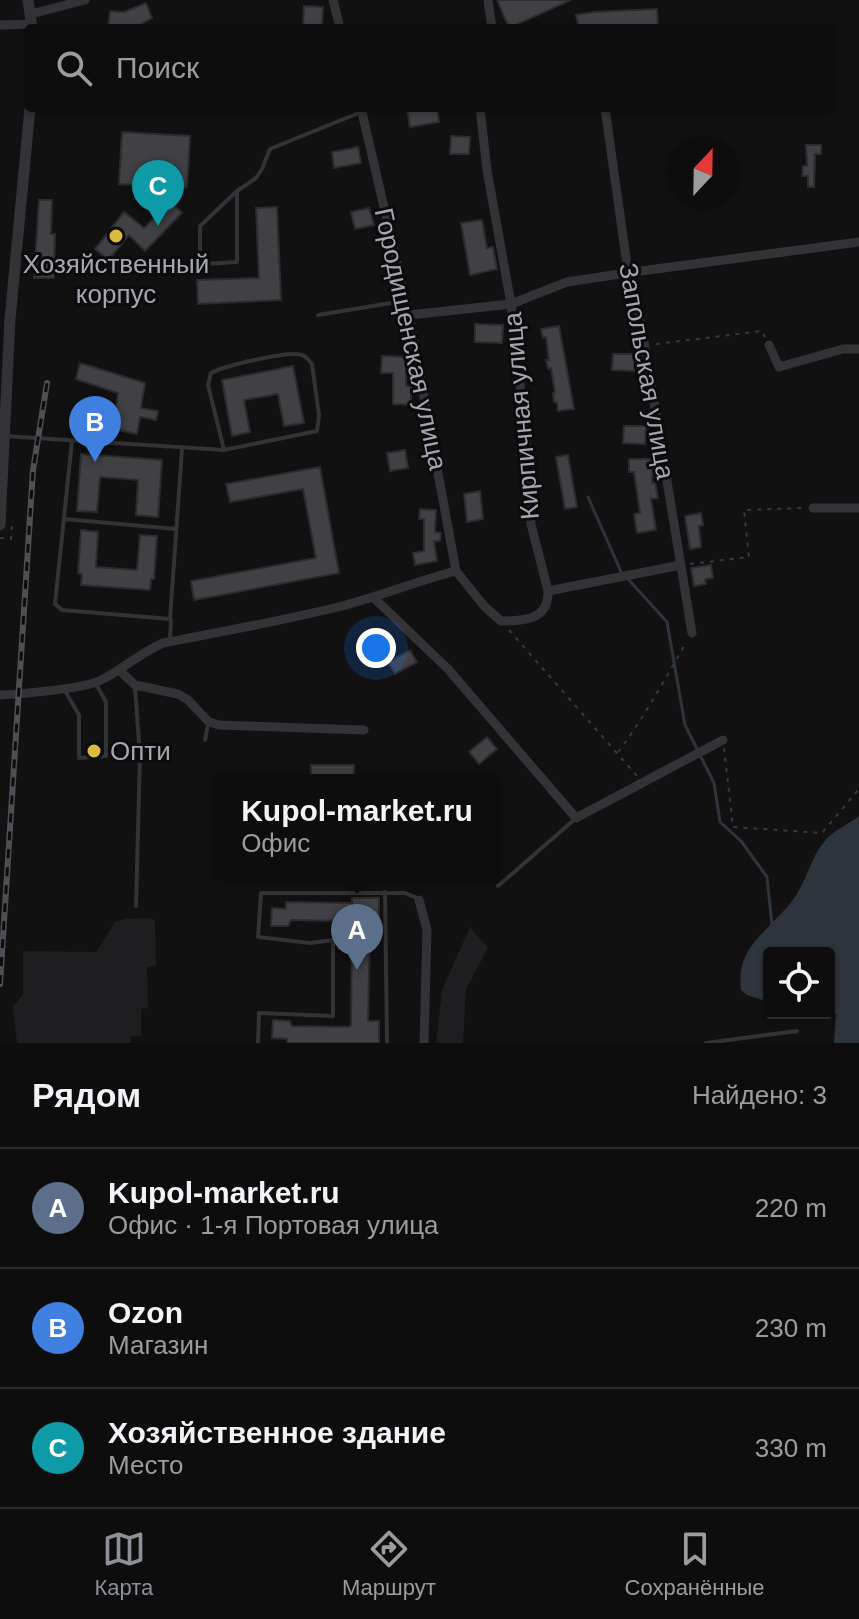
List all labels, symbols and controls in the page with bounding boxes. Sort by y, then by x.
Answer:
search box [24,24,835,112]
icon: search [52,46,96,90]
text: Поиск [116,51,199,84]
north arrow [667,136,739,208]
pin: C [132,160,184,226]
street label: Городищенская улица [369,205,454,473]
marker: Хозяйственный корпус [107,227,125,245]
place label: Хозяйственный корпус [23,249,209,309]
street label: Запольская улица [613,261,681,482]
street label: Кирпичная улица [497,311,545,521]
pin: B [69,396,121,462]
your location [356,628,396,668]
place label: Опти [110,736,171,766]
marker: Опти [85,742,103,760]
popup [213,774,501,878]
text: Kupol-market.ru [241,794,473,827]
text: Офис [241,828,310,858]
pin: A [331,904,383,970]
map controls [763,947,835,1019]
button: locate [763,947,835,1019]
text: Рядом [32,1076,141,1114]
text: Найдено: 3 [692,1080,827,1110]
text: Kupol-market.ru [108,1176,340,1209]
text: A [49,1193,67,1223]
text: 220 m [755,1193,827,1223]
text: Офис · 1-я Портовая улица [108,1210,439,1240]
text: Ozon [108,1296,183,1329]
text: B [49,1313,67,1343]
text: 230 m [755,1313,827,1343]
text: Магазин [108,1330,208,1360]
text: Хозяйственное здание [108,1416,446,1449]
text: C [49,1433,67,1463]
text: 330 m [755,1433,827,1463]
text: Место [108,1450,184,1480]
tab: Карта [94,1527,153,1601]
tab: Маршрут [342,1527,436,1601]
tab: Сохранённые [625,1527,765,1601]

